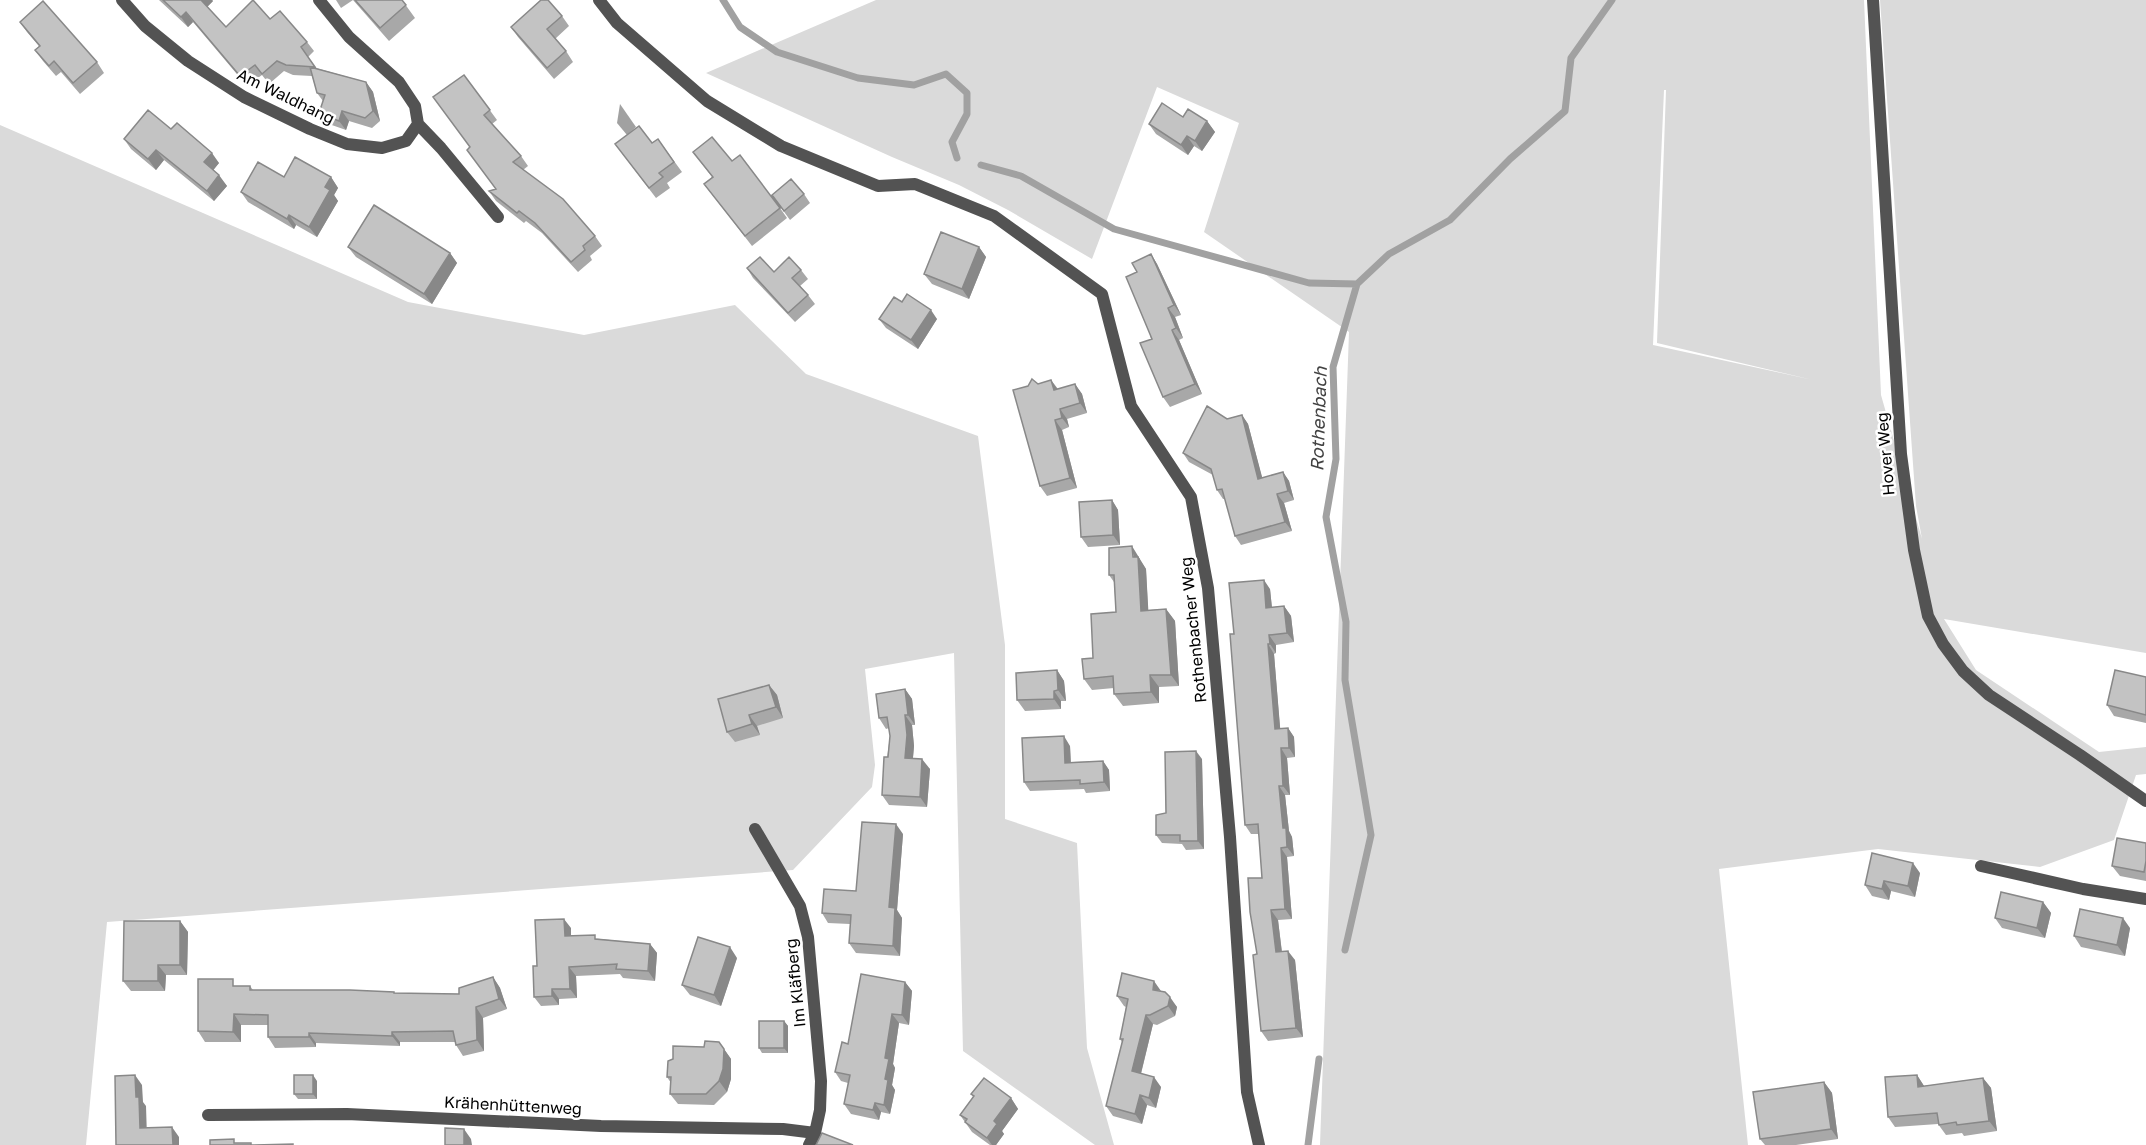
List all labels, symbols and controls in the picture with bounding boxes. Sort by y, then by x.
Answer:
street label: Am Waldhang [234,64,338,128]
water label: Rothenbach [1305,365,1331,472]
street label: Hover Weg [1871,412,1899,496]
street label: Rothenbacher Weg [1175,556,1211,704]
street label: Im Kläfberg [780,938,810,1028]
street label: Krähenhüttenweg [443,1091,583,1119]

